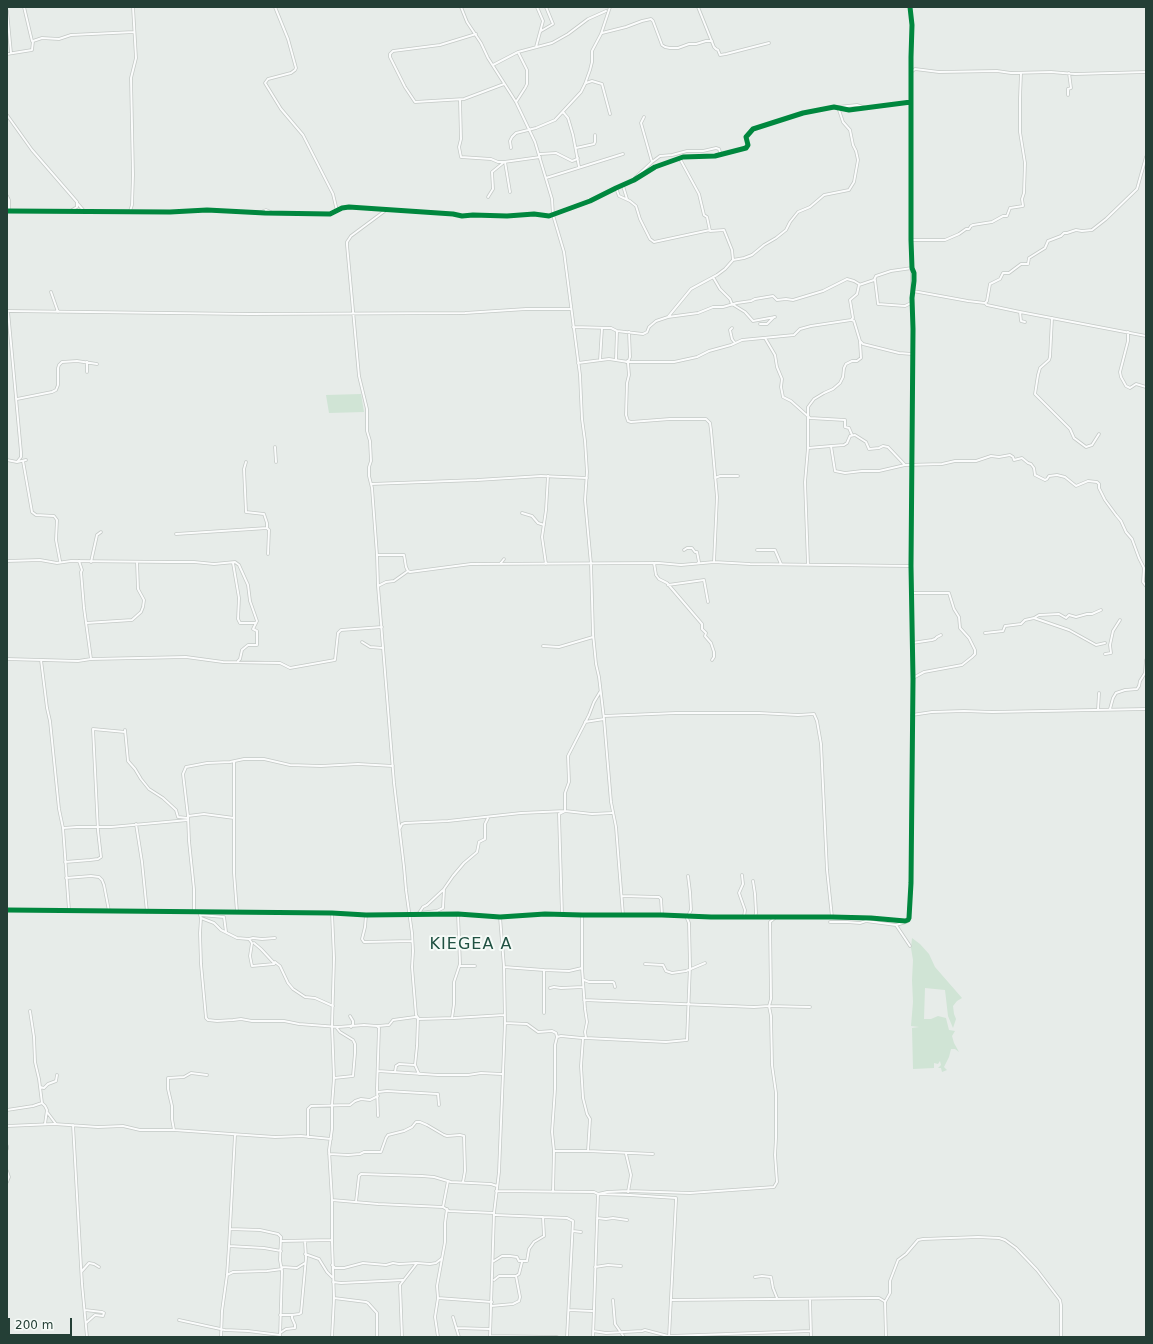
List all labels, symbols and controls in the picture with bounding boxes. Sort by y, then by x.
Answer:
district label: KIEGEA A [430,935,512,955]
scale bar [10,1310,74,1336]
text: 200 m [15,1318,53,1332]

